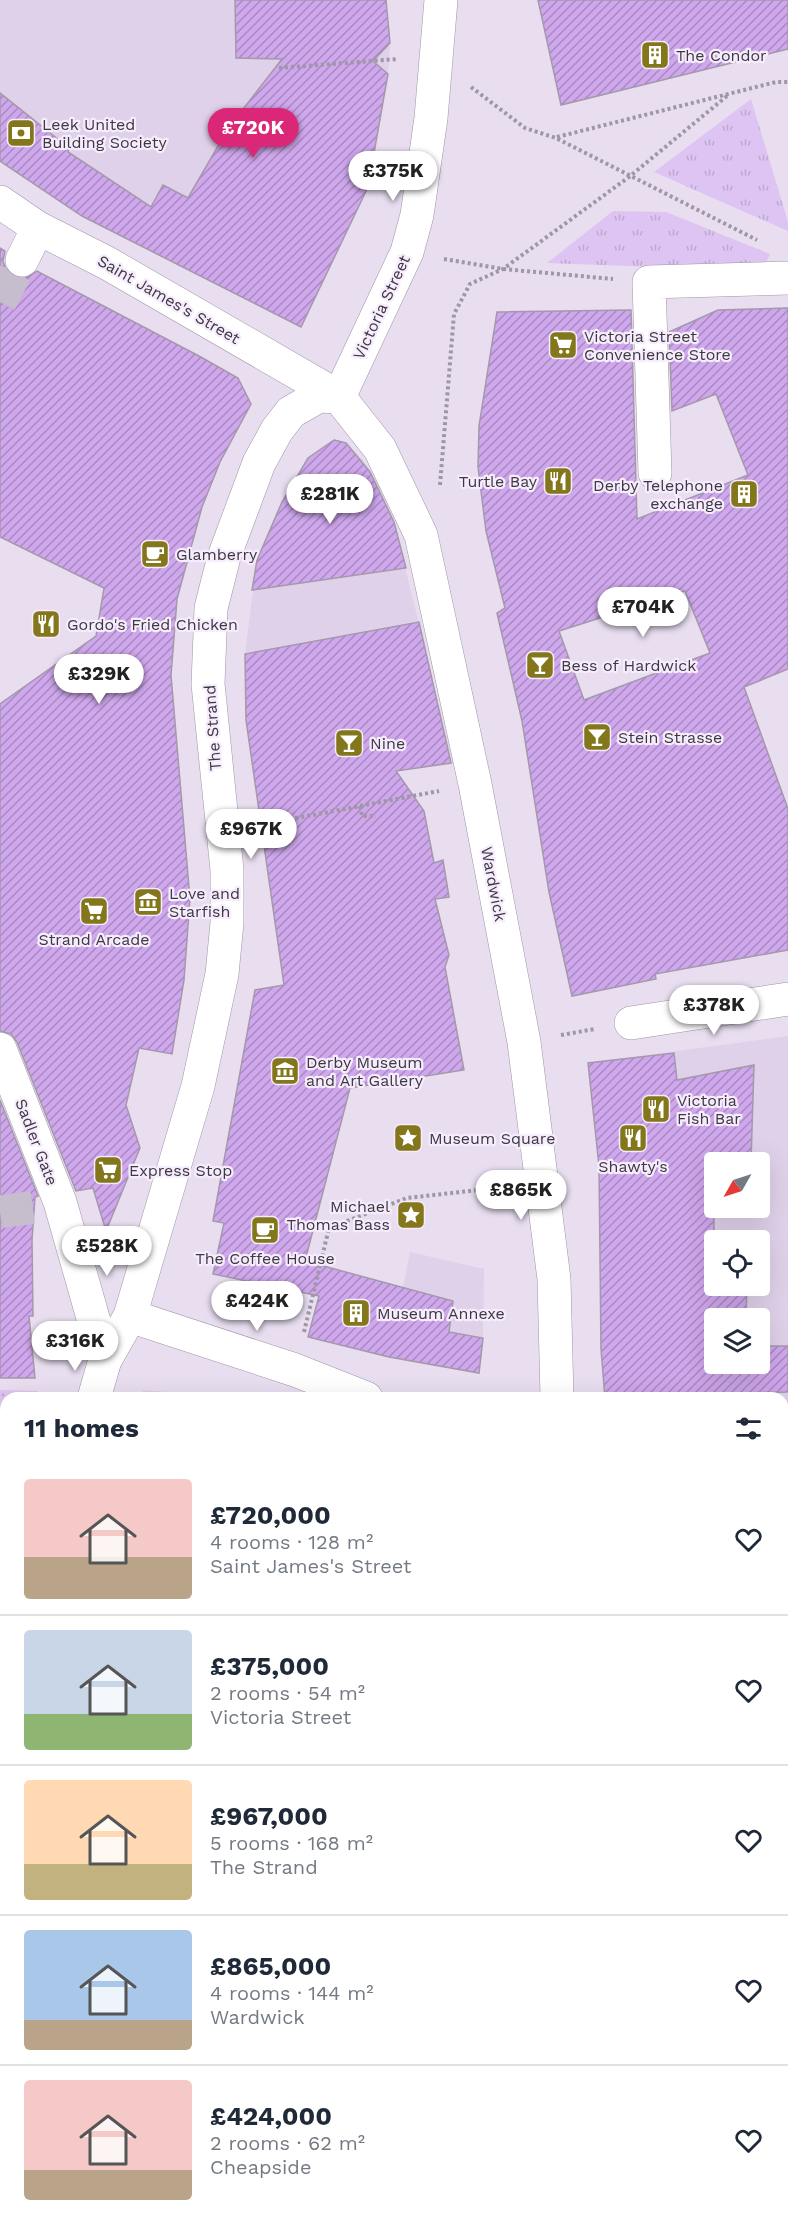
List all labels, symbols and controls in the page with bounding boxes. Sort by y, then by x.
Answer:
building icon: The Condor [639,39,671,71]
place label: The Condor [676,46,767,65]
pin: £720K [211,108,295,159]
place label: Leek United Building Society [42,115,167,152]
text: £720K [222,115,284,139]
bank icon: Leek United Building Society [5,117,37,149]
pin: £375K [351,151,435,202]
text: £375K [362,158,424,182]
street label: Saint James's Street [94,251,244,348]
street label: Victoria Street [349,252,414,362]
place label: Victoria Street Convenience Store [584,327,731,364]
supermarket icon: Victoria Street Convenience Store [547,329,579,361]
restaurant icon: Turtle Bay [542,465,574,497]
place label: Turtle Bay [459,472,538,491]
pin: £281K [288,474,372,525]
place label: Derby Telephone exchange [593,476,723,513]
building icon: Derby Telephone exchange [728,478,760,510]
text: £281K [300,481,360,505]
cafe icon: Glamberry [139,538,171,570]
place label: Glamberry [176,545,258,564]
pin: £704K [601,587,685,638]
text: £704K [611,594,675,618]
restaurant icon: Gordo's Fried Chicken [30,608,62,640]
place label: Gordo's Fried Chicken [67,615,238,634]
bar icon: Bess of Hardwick [524,649,556,681]
pin: £329K [57,654,141,705]
place label: Bess of Hardwick [561,656,696,675]
text: £329K [68,661,130,685]
street label: The Strand [200,684,225,772]
bar icon: Stein Strasse [581,721,613,753]
bar icon: Nine [333,727,365,759]
place label: Stein Strasse [618,728,722,747]
place label: Nine [370,734,405,753]
pin: £967K [209,809,293,860]
text: £967K [220,816,282,840]
street label: Wardwick [477,845,510,923]
place label: Love and Starfish [169,884,240,921]
museum icon: Love and Starfish [132,886,164,918]
supermarket icon: Strand Arcade [78,895,110,927]
place label: Strand Arcade [38,930,150,949]
pin: £378K [672,985,756,1036]
text: £378K [683,992,745,1016]
place label: Derby Museum and Art Gallery [306,1053,424,1090]
museum icon: Derby Museum and Art Gallery [269,1055,301,1087]
place label: Victoria Fish Bar [677,1091,741,1128]
restaurant icon: Victoria Fish Bar [640,1093,672,1125]
street label: Sadler Gate [11,1096,62,1188]
place icon: Museum Square [392,1122,424,1154]
restaurant icon: Shawty's [617,1122,649,1154]
place label: Museum Square [429,1129,555,1148]
north arrow [704,1152,770,1218]
map controls [704,1152,770,1374]
supermarket icon: Express Stop [92,1154,124,1186]
place label: Shawty's [598,1157,668,1176]
place label: Express Stop [129,1161,232,1180]
pin: £865K [479,1170,563,1221]
text: £865K [490,1177,552,1201]
place label: Michael Thomas Bass [287,1197,390,1234]
place icon: Michael Thomas Bass [395,1199,427,1231]
cafe icon: The Coffee House [249,1214,281,1246]
pin: £528K [65,1226,149,1277]
button: locate [704,1230,770,1296]
text: £528K [76,1233,138,1257]
place label: The Coffee House [195,1249,335,1268]
pin: £424K [215,1281,299,1332]
text: £424K [225,1288,289,1312]
building icon: Museum Annexe [340,1297,372,1329]
place label: Museum Annexe [377,1304,505,1323]
button: layers [704,1308,770,1374]
pin: £316K [33,1321,117,1372]
text: £316K [45,1328,105,1352]
icon: filters [732,1412,765,1445]
text: 11 homes [24,1413,139,1443]
text: £720,000 [210,1500,331,1530]
icon: home [72,1503,144,1575]
icon: heart [732,1523,765,1556]
text: 4 rooms · 128 m² [210,1530,373,1554]
text: Saint James's Street [210,1554,411,1578]
text: £375,000 [210,1651,329,1681]
icon: home [72,1654,144,1726]
icon: heart [732,1674,765,1707]
text: 2 rooms · 54 m² [210,1681,365,1705]
text: Victoria Street [210,1705,351,1729]
text: £967,000 [210,1801,328,1831]
icon: home [72,1804,144,1876]
icon: heart [732,1824,765,1857]
text: 5 rooms · 168 m² [210,1831,373,1855]
text: The Strand [210,1855,318,1879]
text: £865,000 [210,1951,331,1981]
icon: home [72,1954,144,2026]
icon: heart [732,1974,765,2007]
text: 4 rooms · 144 m² [210,1981,374,2005]
text: Wardwick [210,2005,305,2029]
text: £424,000 [210,2101,332,2131]
icon: home [72,2104,144,2176]
icon: heart [732,2124,765,2157]
text: 2 rooms · 62 m² [210,2131,365,2155]
text: Cheapside [210,2155,311,2179]

